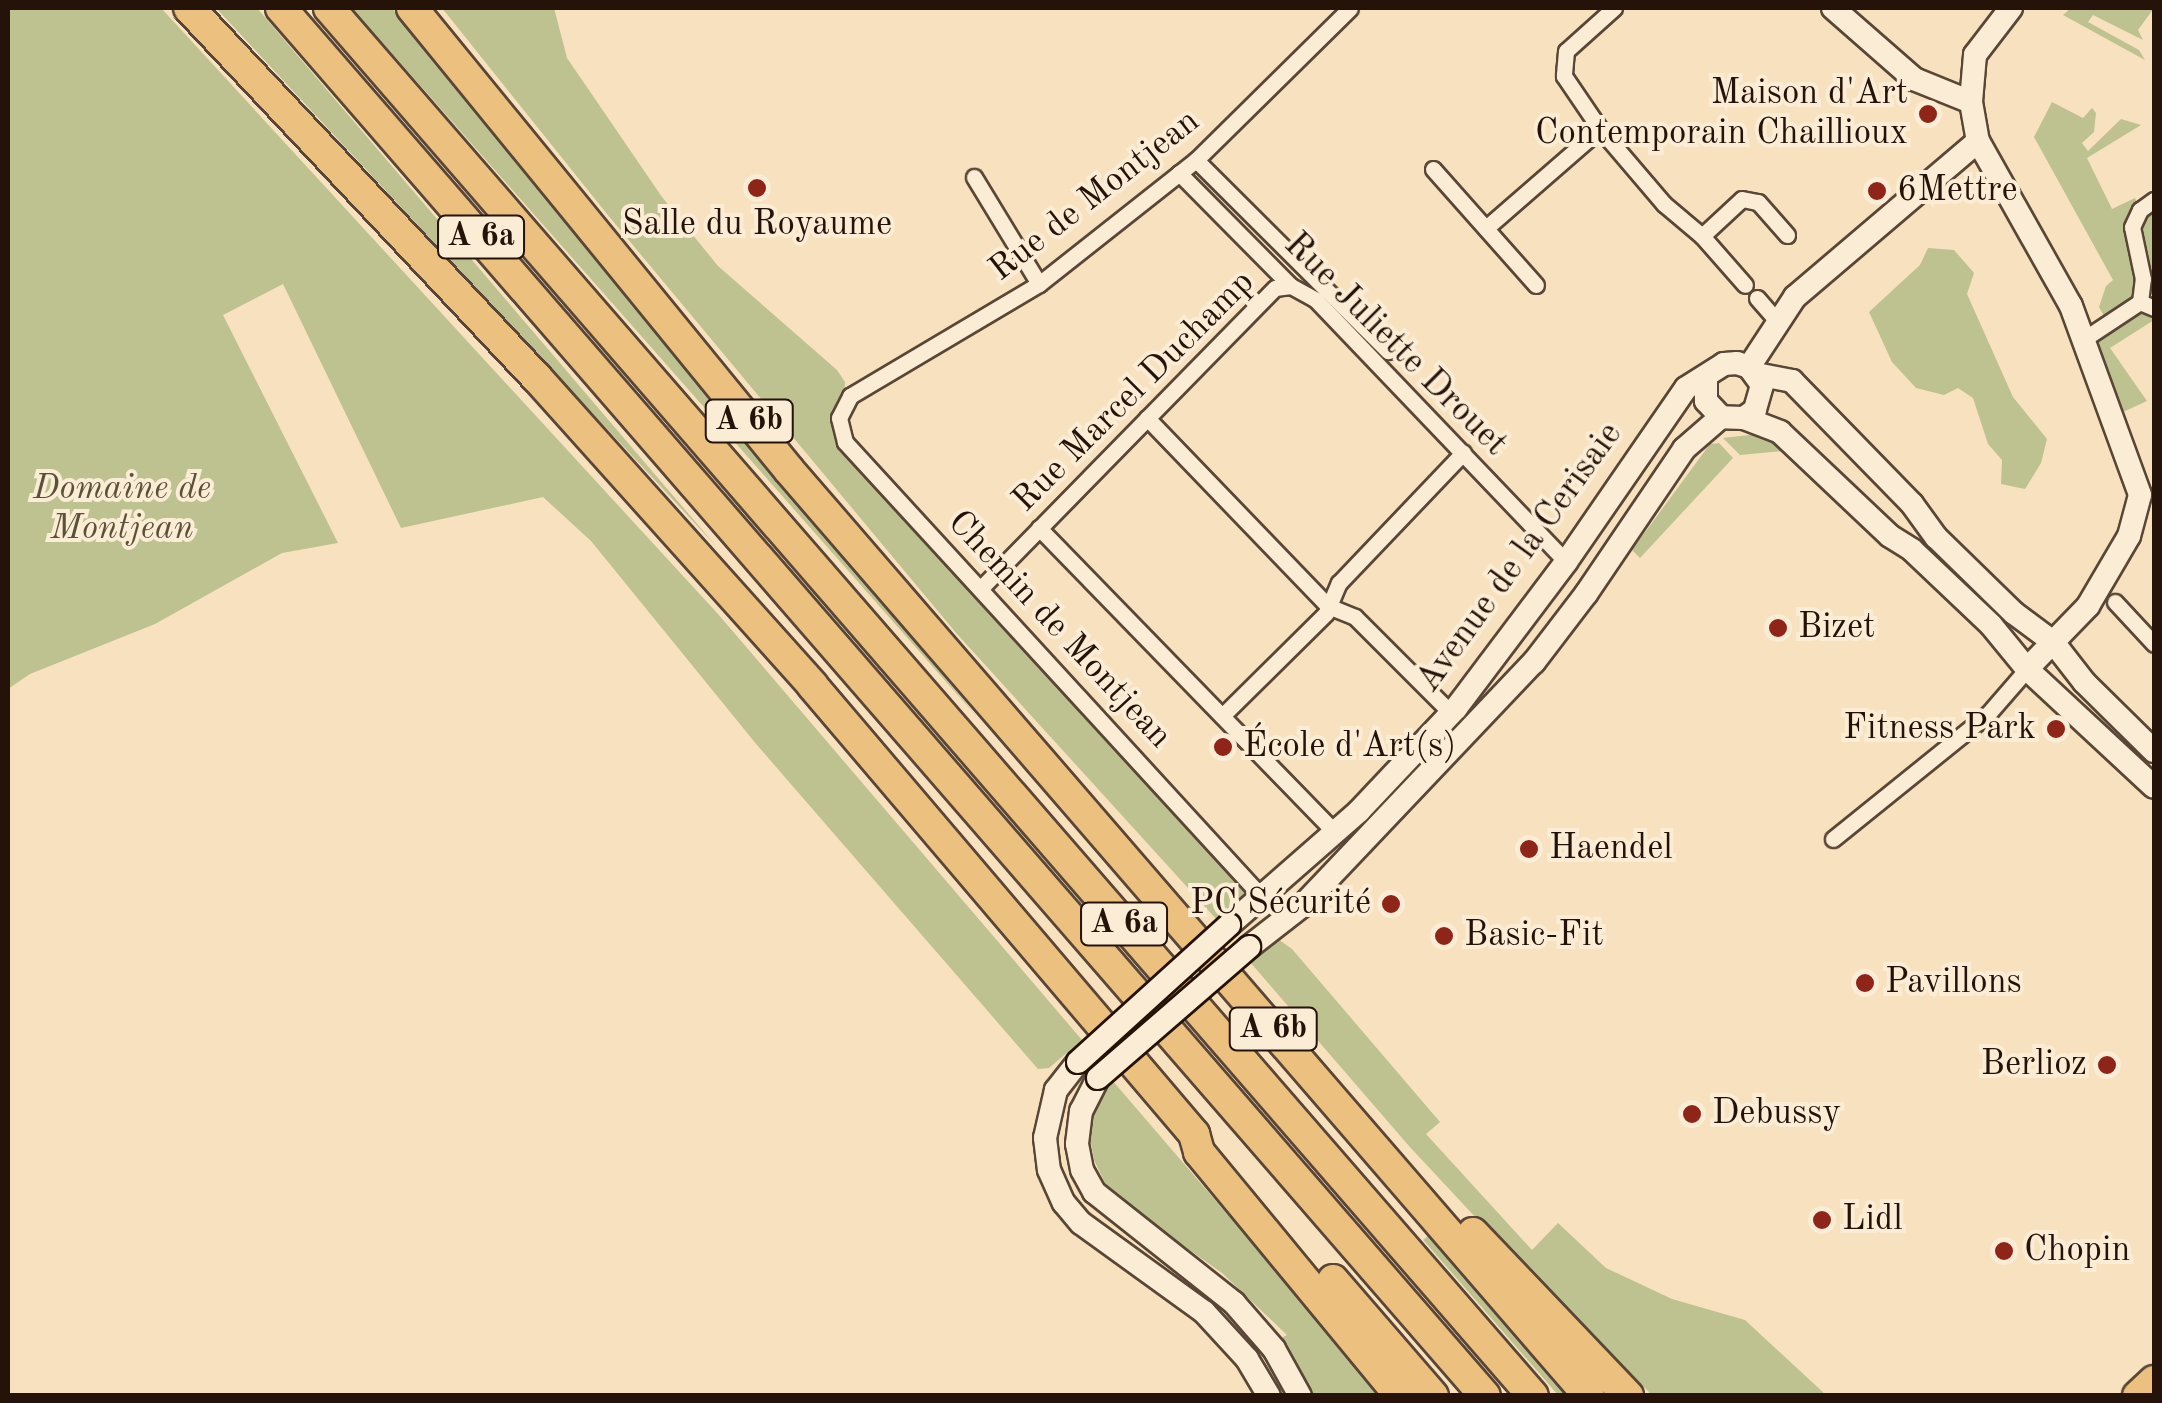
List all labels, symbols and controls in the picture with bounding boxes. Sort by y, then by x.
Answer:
place label: Maison d'Art Contemporain Chaillioux [1535,73,1908,155]
street label: Rue de Montjean [982,101,1208,291]
marker: Maison d'Art Contemporain Chaillioux [1917,103,1939,125]
place label: 6Mettre [1897,170,2018,212]
marker: Salle du Royaume [746,177,768,199]
marker: 6Mettre [1866,180,1888,202]
place label: Salle du Royaume [622,204,892,246]
road number: A 6a [436,210,526,264]
street label: Rue Juliette Drouet [1275,225,1515,465]
street label: Rue Marcel Duchamp [1004,262,1264,522]
road number: A 6b [704,394,794,448]
street label: Avenue de la Cerisaie [1408,415,1632,701]
park label: Domaine de Montjean [33,468,211,550]
street label: Chemin de Montjean [938,502,1180,758]
place label: Bizet [1798,607,1875,649]
marker: Bizet [1767,617,1789,639]
place label: Fitness Park [1843,708,2036,750]
marker: Fitness Park [2045,718,2067,740]
place label: École d'Art(s) [1243,726,1456,768]
marker: École d'Art(s) [1212,736,1234,758]
place label: Haendel [1549,828,1673,870]
marker: Haendel [1518,838,1540,860]
place label: PC Sécurité [1190,883,1371,925]
marker: PC Sécurité [1380,893,1402,915]
road number: A 6a [1079,897,1169,951]
place label: Basic-Fit [1464,915,1604,957]
marker: Basic-Fit [1433,925,1455,947]
place label: Pavillons [1885,962,2022,1004]
marker: Pavillons [1854,972,1876,994]
road number: A 6b [1228,1002,1318,1056]
place label: Berlioz [1981,1044,2087,1086]
marker: Berlioz [2096,1054,2118,1076]
place label: Debussy [1712,1093,1841,1135]
marker: Debussy [1681,1103,1703,1125]
place label: Lidl [1842,1199,1903,1241]
marker: Lidl [1811,1209,1833,1231]
place label: Chopin [2024,1230,2130,1272]
marker: Chopin [1993,1240,2015,1262]

